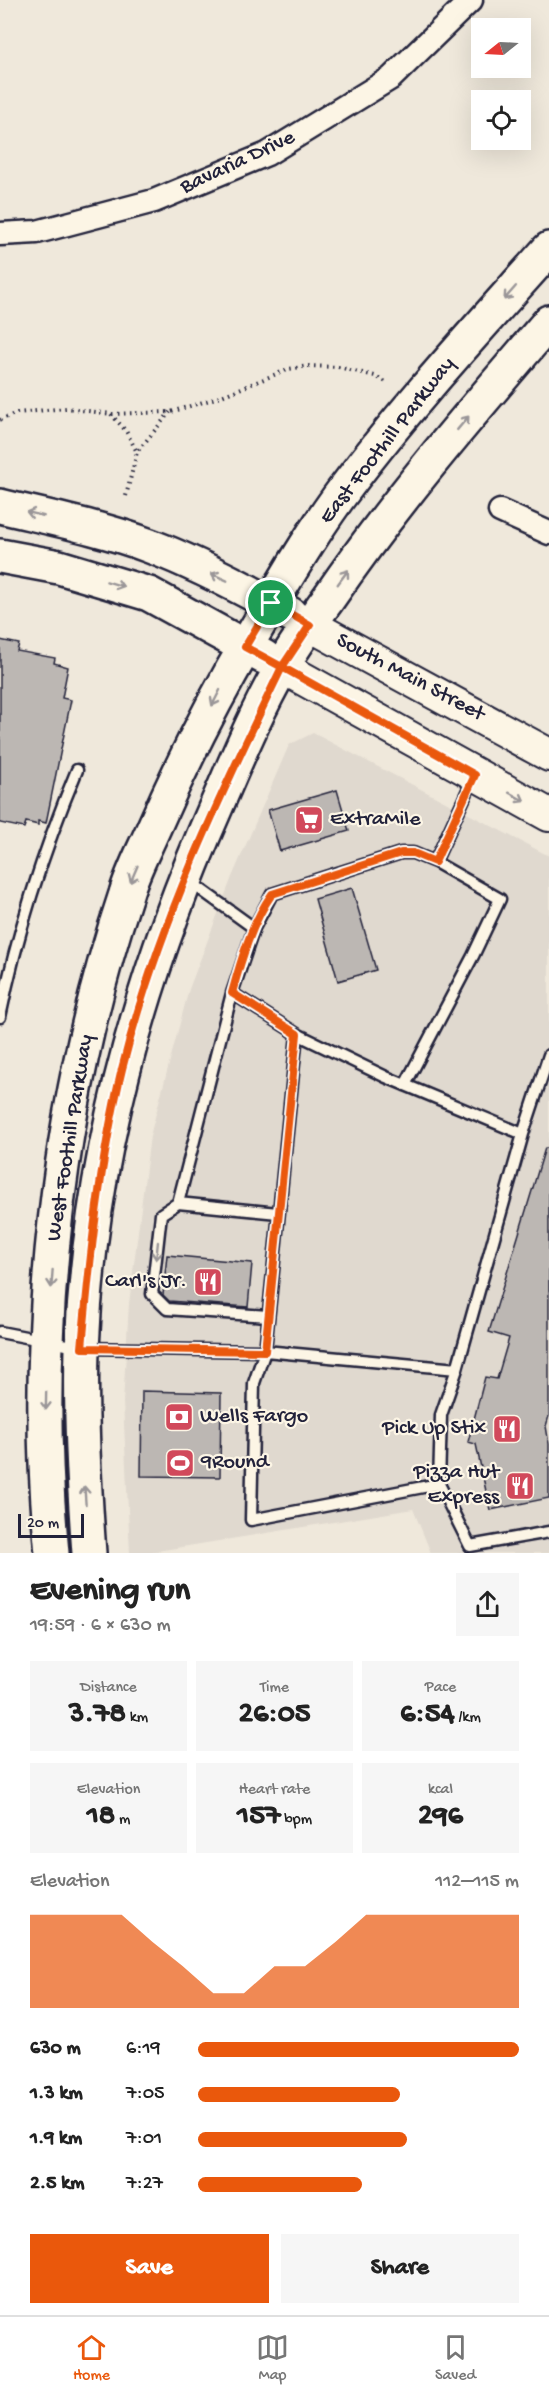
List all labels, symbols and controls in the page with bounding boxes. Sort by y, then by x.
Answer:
north arrow [471,18,531,78]
map controls [471,18,531,150]
button: locate [471,90,531,150]
street label: Bavaria Drive [176,125,300,201]
one-way arrow [503,285,517,300]
street label: East Foothill Parkway [315,352,461,530]
one-way arrow [456,416,470,431]
one-way arrow [26,508,45,520]
one-way arrow [337,569,349,585]
one-way arrow [210,571,228,583]
pin [245,577,296,628]
one-way arrow [105,579,124,590]
icon: arrive [254,586,287,619]
street label: South Main Street [331,628,491,729]
one-way arrow [210,688,222,706]
one-way arrow [507,792,525,803]
supermarket icon: ExtraMile [293,804,325,836]
place label: ExtraMile [330,807,421,833]
one-way arrow [128,864,139,883]
street label: West Foothill Parkway [42,1033,100,1243]
one-way arrow [151,1241,162,1261]
restaurant icon: Carl's Jr. [192,1266,224,1298]
one-way arrow [46,1268,57,1288]
place label: Carl's Jr. [105,1269,187,1295]
one-way arrow [40,1390,52,1410]
bank icon: Wells Fargo [163,1401,195,1433]
place label: Wells Fargo [200,1404,308,1430]
restaurant icon: Pick Up Stix [491,1413,523,1445]
place label: Pick Up Stix [381,1416,486,1442]
sports icon: 9Round [164,1447,196,1479]
place label: 9Round [200,1450,271,1476]
place label: Pizza Hut Express [412,1460,501,1511]
restaurant icon: Pizza Hut Express [504,1470,536,1502]
one-way arrow [79,1485,90,1505]
scale bar [18,1511,84,1538]
text: 20 m [27,1515,59,1534]
text: Evening run [30,1573,190,1611]
button: share [456,1573,519,1636]
text: 19:59 · 6 × 630 m [30,1615,171,1638]
text: Distance [80,1679,137,1698]
text: Time [260,1679,289,1698]
text: Pace [425,1679,456,1698]
text: 3.78 [69,1698,126,1733]
text: 26:05 [238,1698,311,1733]
text: 6:54 [400,1698,455,1733]
text: km [126,1709,148,1728]
text: /km [455,1709,481,1728]
text: Elevation [77,1781,140,1800]
text: Heart rate [239,1781,310,1800]
text: kcal [428,1781,453,1800]
text: 18 [87,1800,115,1835]
text: 157 [237,1800,281,1835]
text: 296 [418,1800,463,1835]
text: m [115,1811,130,1830]
text: bpm [281,1811,312,1830]
text: Elevation [30,1871,110,1894]
text: 112–115 m [435,1871,519,1894]
text: 630 m [30,2038,81,2061]
text: 6:19 [126,2038,161,2061]
text: 1.3 km [30,2083,83,2106]
text: 7:05 [126,2083,165,2106]
text: 1.9 km [30,2128,82,2151]
text: 7:01 [126,2128,162,2151]
text: 2.5 km [30,2173,84,2196]
text: 7:27 [126,2173,163,2196]
button: Save [30,2234,269,2303]
button: Share [281,2234,519,2303]
tab: Home [73,2331,110,2386]
tab: Map [256,2331,289,2386]
tab: Saved [435,2331,476,2386]

